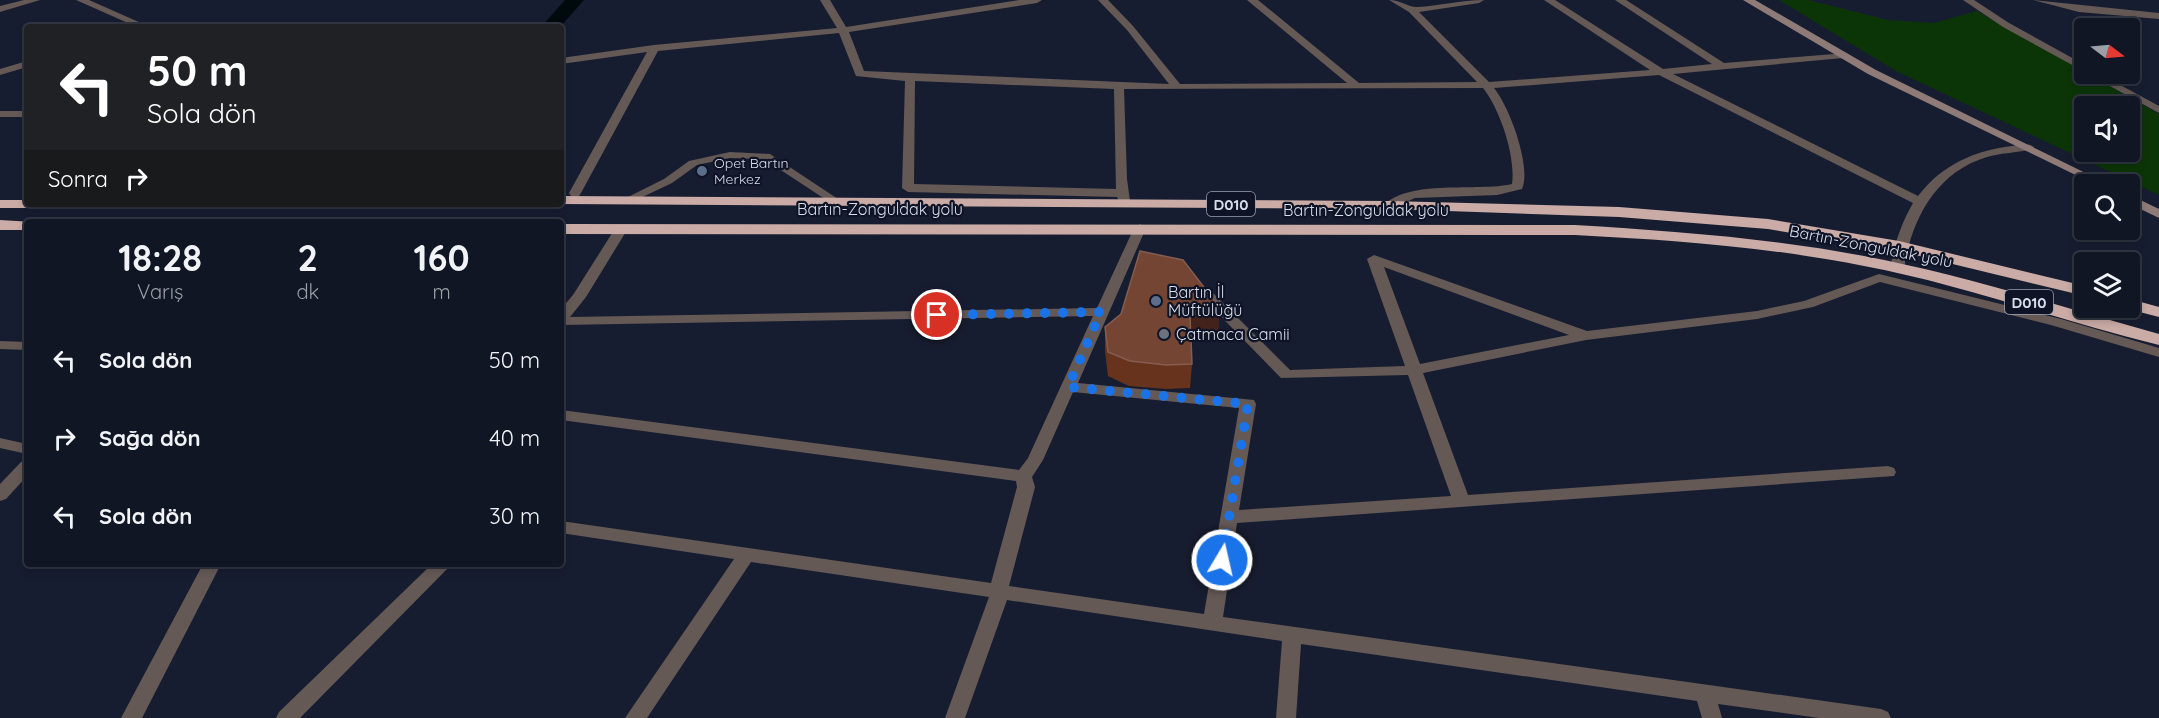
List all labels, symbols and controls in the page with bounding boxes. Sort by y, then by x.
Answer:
north arrow [2074,18,2140,84]
map controls [2074,18,2140,318]
text: 50 m [147,44,247,97]
icon: left [48,48,126,126]
text: Sola dön [147,96,257,130]
button: sound [2074,96,2140,162]
place label: Opet Bartın Merkez [714,154,789,188]
icon: right [120,162,153,195]
marker: Opet Bartın Merkez [695,164,709,178]
text: Sonra [48,165,108,193]
button: search [2074,174,2140,240]
road number: D010 [1207,192,1255,216]
street label: Bartın-Zonguldak yolu [797,199,963,219]
street label: Bartın-Zonguldak yolu [1283,200,1449,220]
street label: Bartın-Zonguldak yolu [1788,220,1954,272]
text: 18:28 [118,235,202,280]
text: 2 [298,235,318,280]
text: 160 [414,235,470,280]
button: layers [2074,252,2140,318]
text: Varış [137,279,183,304]
text: dk [296,279,319,304]
text: m [432,279,451,304]
place label: Bartın İl Müftülüğü [1168,282,1242,320]
pin [911,289,962,340]
road number: D010 [2005,290,2053,314]
marker: Bartın İl Müftülüğü [1149,294,1163,308]
icon: arrive [920,298,953,331]
place label: Çatmaca Camii [1176,324,1290,344]
marker: Çatmaca Camii [1157,327,1171,341]
icon: left [48,344,81,377]
text: Sola dön [99,346,192,374]
text: 50 m [489,346,540,374]
icon: right [48,422,81,455]
text: Sağa dön [99,424,201,452]
text: 40 m [489,424,540,452]
icon: left [48,500,81,533]
text: Sola dön [99,502,192,530]
text: 30 m [489,502,540,530]
position arrow [1190,528,1254,592]

